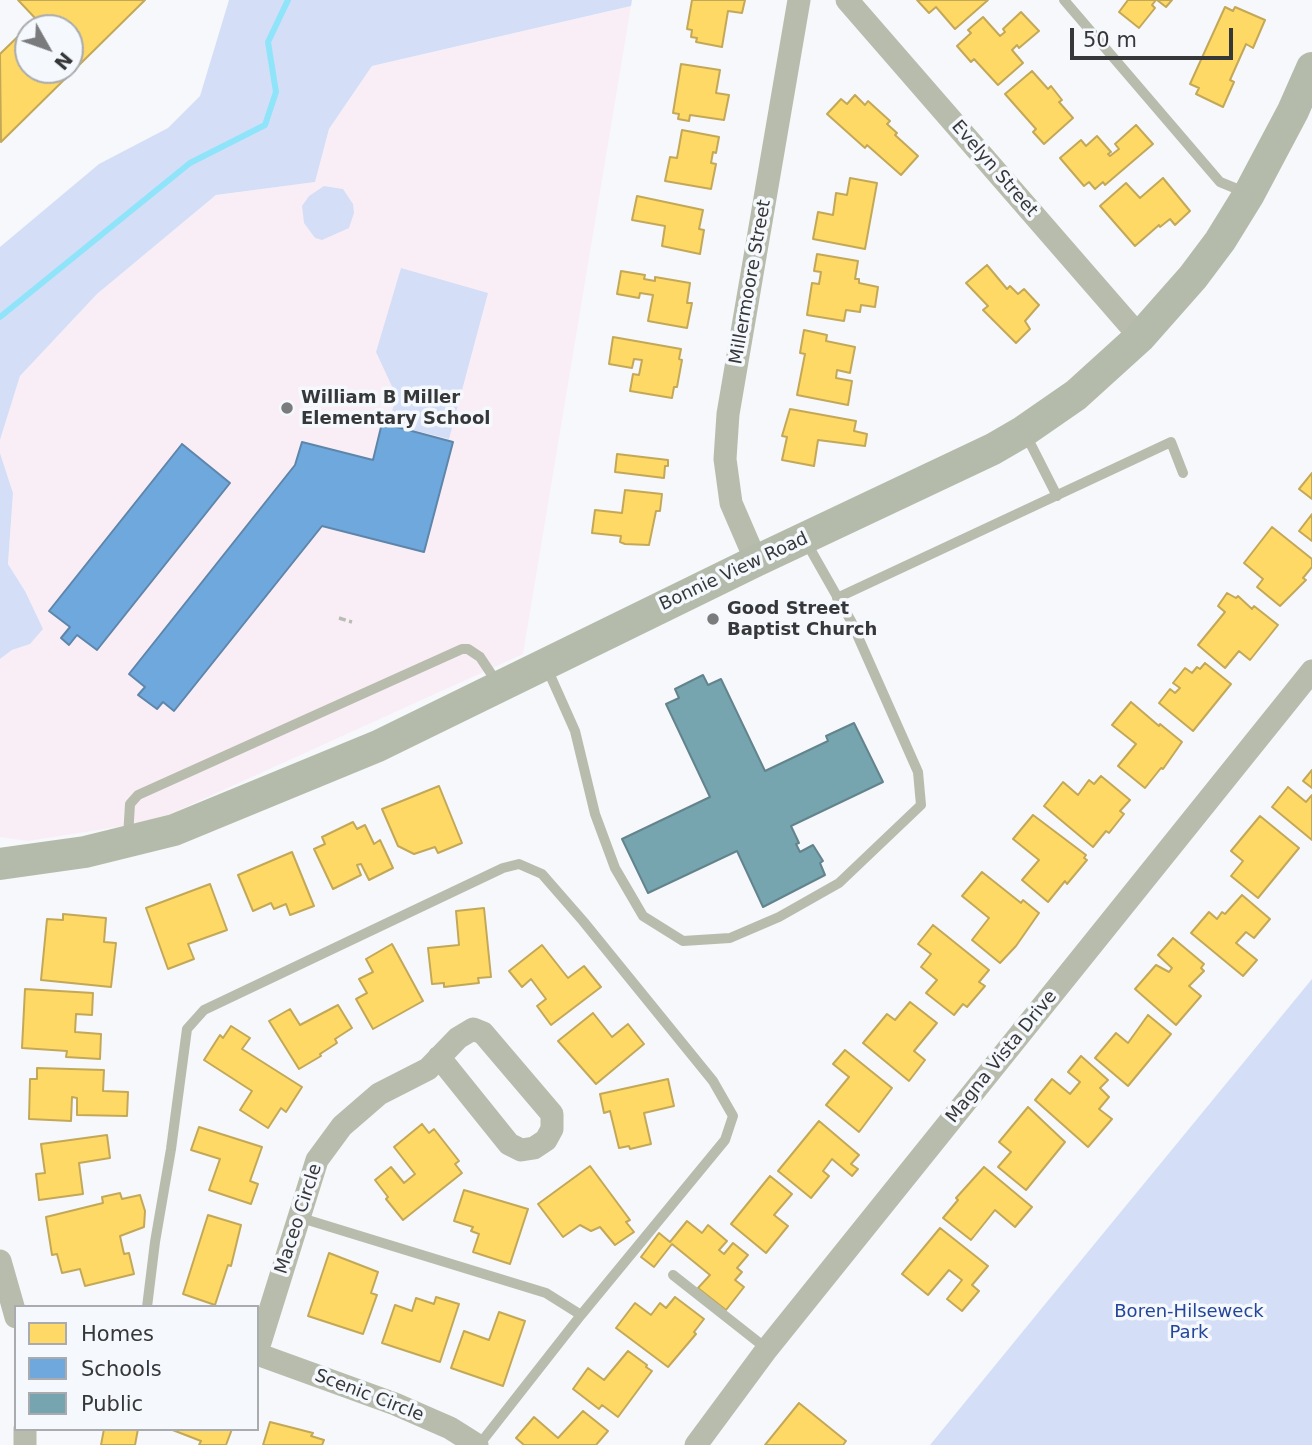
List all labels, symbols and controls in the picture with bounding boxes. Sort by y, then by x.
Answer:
north arrow [14,14,84,84]
scale bar [1074,14,1237,58]
text: 50 m [1083,28,1137,52]
text: N [50,48,77,74]
street label: Evelyn Street [946,116,1042,222]
street label: Millermoore Street [726,198,776,366]
place label: William B Miller Elementary School [301,387,490,430]
marker: William B Miller Elementary School [279,400,295,416]
street label: Bonnie View Road [656,528,812,616]
place label: Good Street Baptist Church [727,598,877,640]
marker: Good Street Baptist Church [705,611,721,627]
street label: Magna Vista Drive [942,986,1062,1128]
street label: Maceo Circle [271,1161,327,1277]
park label: Boren-Hilseweck Park [1114,1301,1264,1344]
legend [14,1305,259,1431]
text: Homes [81,1322,154,1346]
text: Schools [81,1357,162,1381]
street label: Scenic Circle [311,1365,427,1427]
text: Public [81,1392,143,1416]

